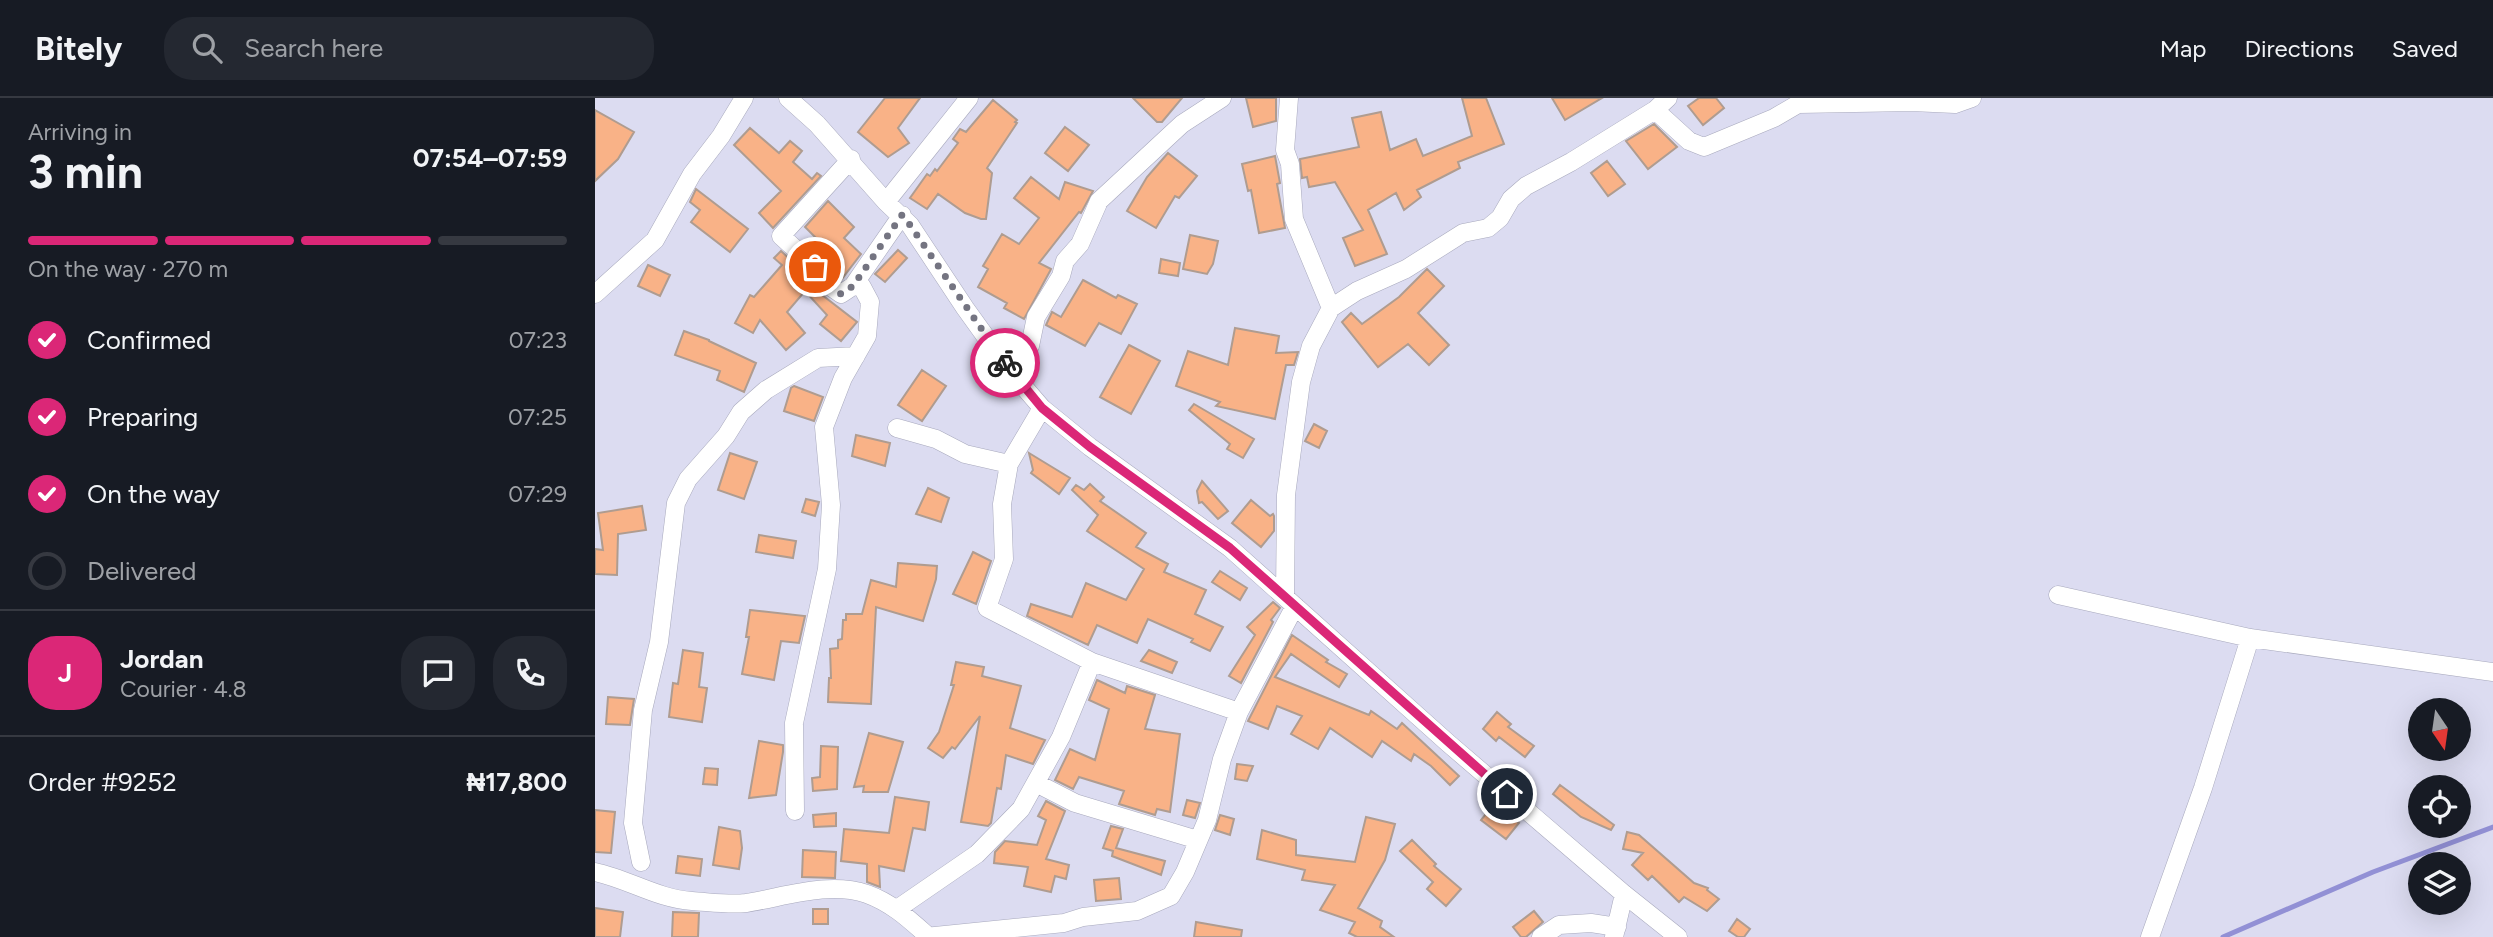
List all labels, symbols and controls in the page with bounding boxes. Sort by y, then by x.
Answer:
search box [164,17,654,80]
text: Bitely [35,29,122,68]
icon: search [188,29,226,67]
text: Search here [244,32,383,64]
text: Map [2160,34,2206,63]
text: Directions [2244,34,2354,63]
text: Saved [2392,34,2458,63]
text: Arriving in [28,118,132,146]
text: 07:54–07:59 [413,142,567,174]
text: 3 min [28,144,143,200]
pin [785,237,845,297]
icon: bag [796,248,834,286]
text: On the way · 270 m [28,255,228,283]
icon: check [28,321,66,359]
text: Confirmed [87,324,211,356]
text: 07:23 [509,326,567,354]
courier [970,328,1040,398]
icon: bike [986,344,1024,382]
icon: check [28,398,66,436]
text: Preparing [87,401,198,433]
text: 07:25 [508,403,567,431]
icon: check [28,475,66,513]
text: On the way [87,478,220,510]
text: 07:29 [508,480,567,508]
text: Delivered [87,555,196,587]
button: chat [401,636,475,710]
button: phone [493,636,567,710]
text: Jordan [120,643,203,675]
text: J [58,657,72,689]
text: Courier · 4.8 [120,675,247,703]
north arrow [2408,698,2471,761]
map controls [2408,698,2471,915]
pin [1477,764,1537,824]
text: Order #9252 [28,766,177,798]
text: ₦17,800 [467,766,567,798]
icon: home [1488,775,1526,813]
button: locate [2408,775,2471,838]
button: layers [2408,852,2471,915]

